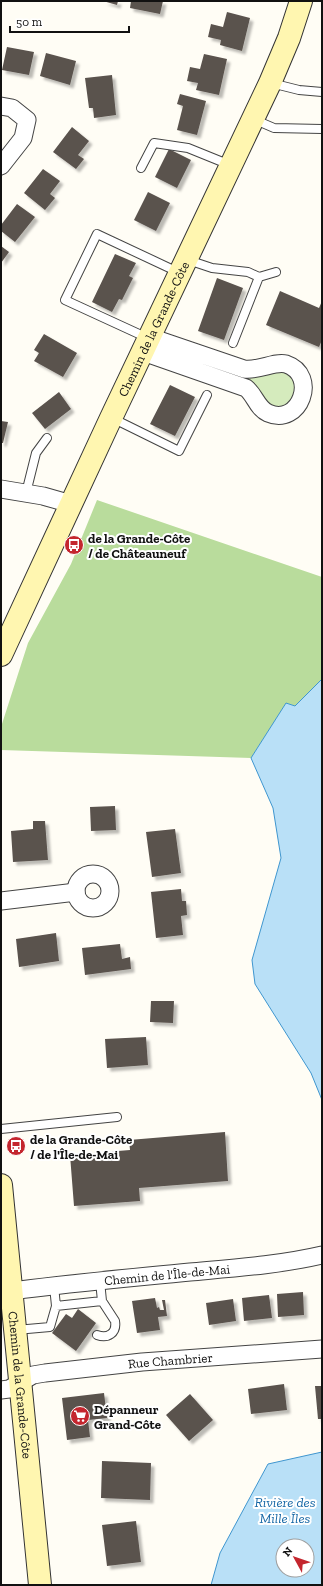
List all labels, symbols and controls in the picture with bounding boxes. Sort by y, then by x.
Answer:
scale bar [10,8,129,34]
text: 50 m [16,15,43,29]
street label: Chemin de la Grande-Côte [115,259,192,399]
place label: de la Grande-Côte / de Châteauneuf [88,531,191,561]
bus stop icon: de la Grande-Côte / de Châteauneuf [63,534,85,556]
place label: de la Grande-Côte / de l'Île-de-Mai [30,1132,133,1162]
bus stop icon: de la Grande-Côte / de l'Île-de-Mai [5,1135,27,1157]
street label: Chemin de l'Île-de-Mai [104,1261,231,1288]
street label: Chemin de la Grande-Côte [6,1311,35,1459]
street label: Rue Chambrier [127,1349,213,1371]
place label: Dépanneur Grand-Côte [94,1402,162,1432]
supermarket icon: Dépanneur Grand-Côte [69,1405,91,1427]
water label: Rivière des Mille Îles [254,1494,316,1527]
north arrow [275,1538,315,1578]
text: N [280,1544,296,1559]

